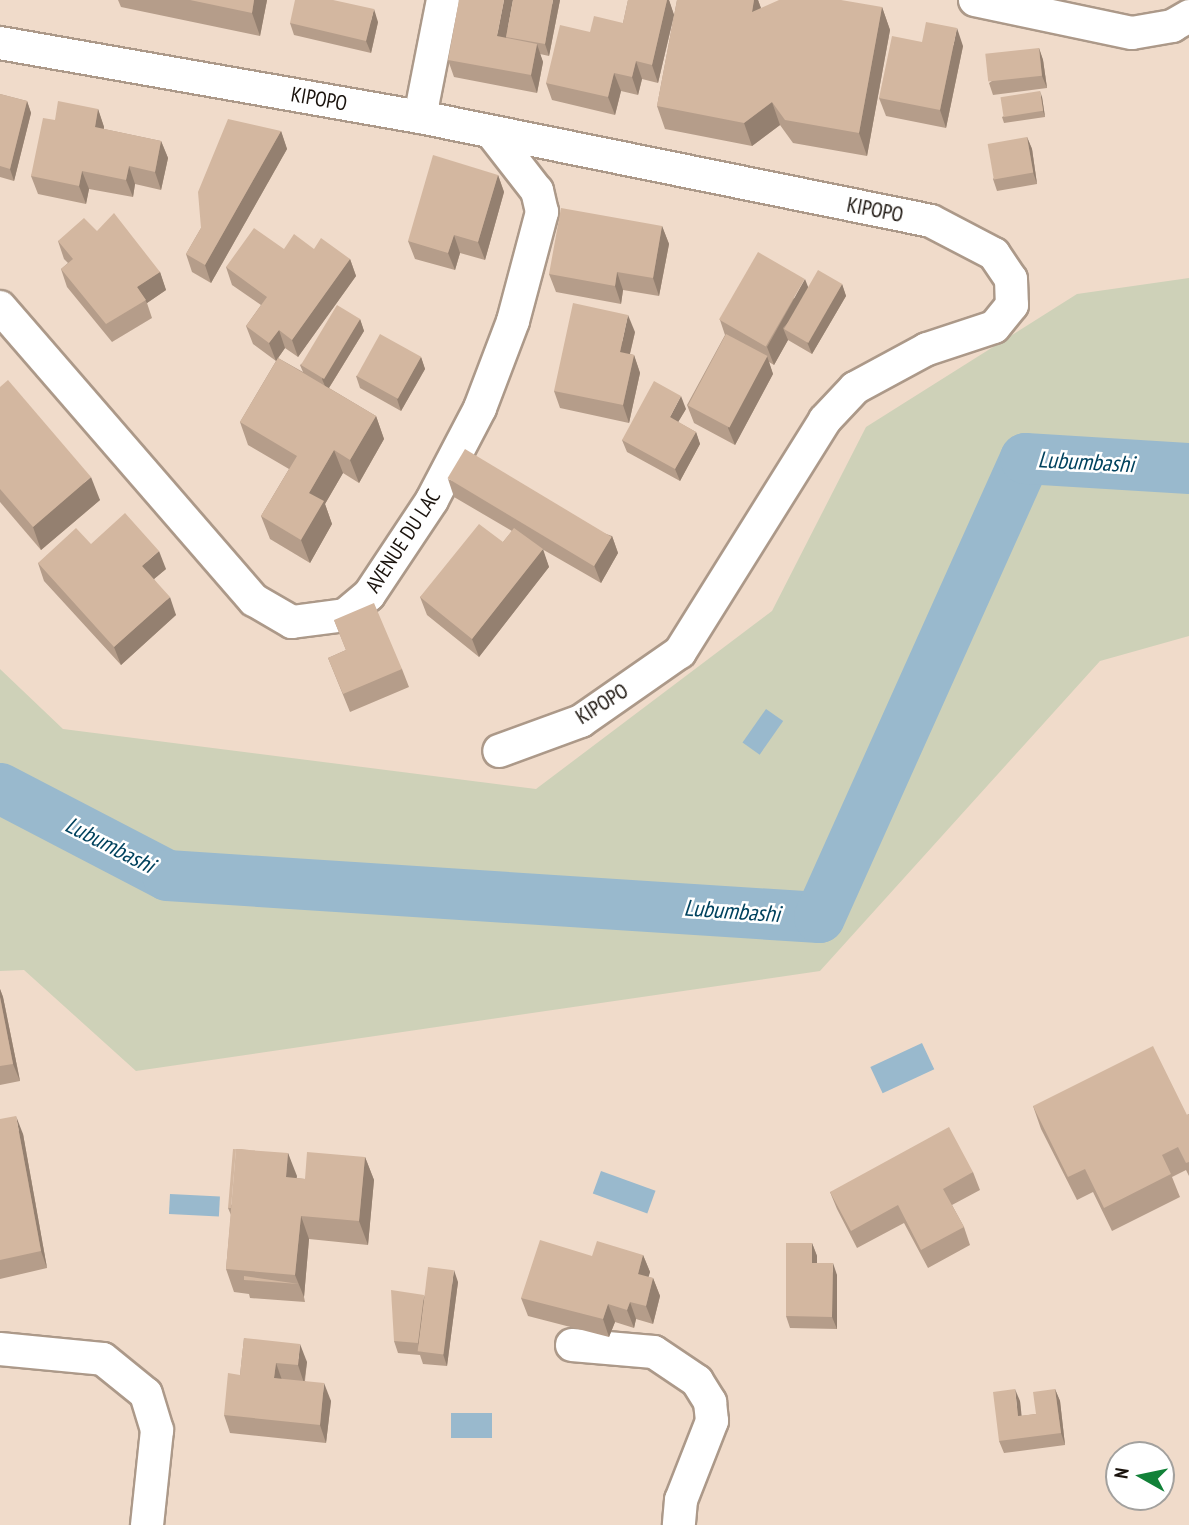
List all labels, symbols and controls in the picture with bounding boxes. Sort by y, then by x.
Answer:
street label: KIPOPO [289,82,349,116]
street label: KIPOPO [845,192,905,228]
water label: Lubumbashi [1037,446,1135,478]
street label: AVENUE DU LAC [360,485,446,597]
street label: KIPOPO [571,678,633,730]
water label: Lubumbashi [61,811,159,879]
water label: Lubumbashi [683,894,781,928]
north arrow [1105,1441,1175,1511]
text: N [1109,1466,1134,1480]

